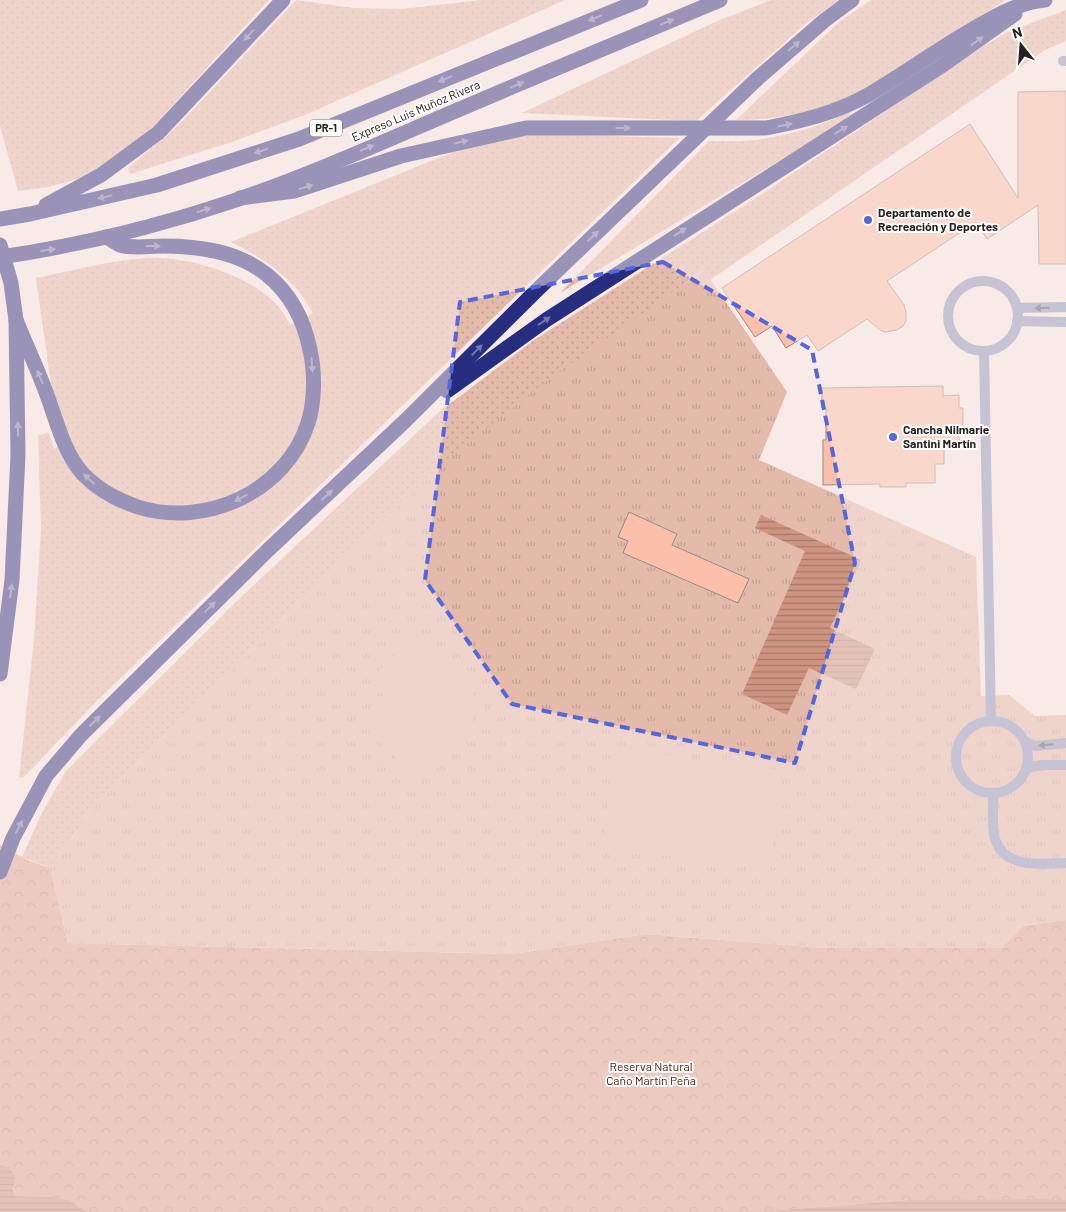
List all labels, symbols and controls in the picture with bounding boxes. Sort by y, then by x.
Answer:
one-way arrow [588,15,603,23]
one-way arrow [660,18,674,26]
north arrow [996,20,1046,70]
text: N [1010,23,1024,42]
one-way arrow [243,29,255,41]
one-way arrow [971,36,984,46]
one-way arrow [787,41,800,52]
one-way arrow [438,76,452,84]
street label: Expreso Luis Muñoz Rivera [349,77,482,143]
one-way arrow [510,81,524,89]
road number: PR-1 [310,120,342,136]
one-way arrow [777,120,793,128]
one-way arrow [615,124,631,132]
one-way arrow [835,125,848,135]
one-way arrow [454,138,469,146]
one-way arrow [360,144,374,152]
one-way arrow [253,148,268,156]
one-way arrow [298,183,313,191]
one-way arrow [98,193,113,201]
one-way arrow [197,205,212,213]
place label: Departamento de Recreación y Deportes [878,205,998,233]
marker: Departamento de Recreación y Deportes [862,214,874,226]
one-way arrow [674,228,687,237]
one-way arrow [587,230,599,242]
one-way arrow [146,242,162,250]
one-way arrow [41,246,57,254]
one-way arrow [1033,304,1049,312]
one-way arrow [537,316,551,326]
one-way arrow [471,344,483,356]
one-way arrow [309,357,317,373]
one-way arrow [35,370,43,384]
one-way arrow [14,421,22,437]
place label: Cancha Nilmarie Santini Martín [903,422,990,450]
marker: Cancha Nilmarie Santini Martín [887,431,899,443]
one-way arrow [84,473,96,485]
one-way arrow [321,489,333,501]
one-way arrow [234,494,248,502]
one-way arrow [7,583,15,599]
one-way arrow [204,601,216,613]
one-way arrow [88,715,100,727]
one-way arrow [1038,741,1054,749]
one-way arrow [15,820,23,834]
park label: Reserva Natural Caño Martín Peña [606,1059,696,1087]

